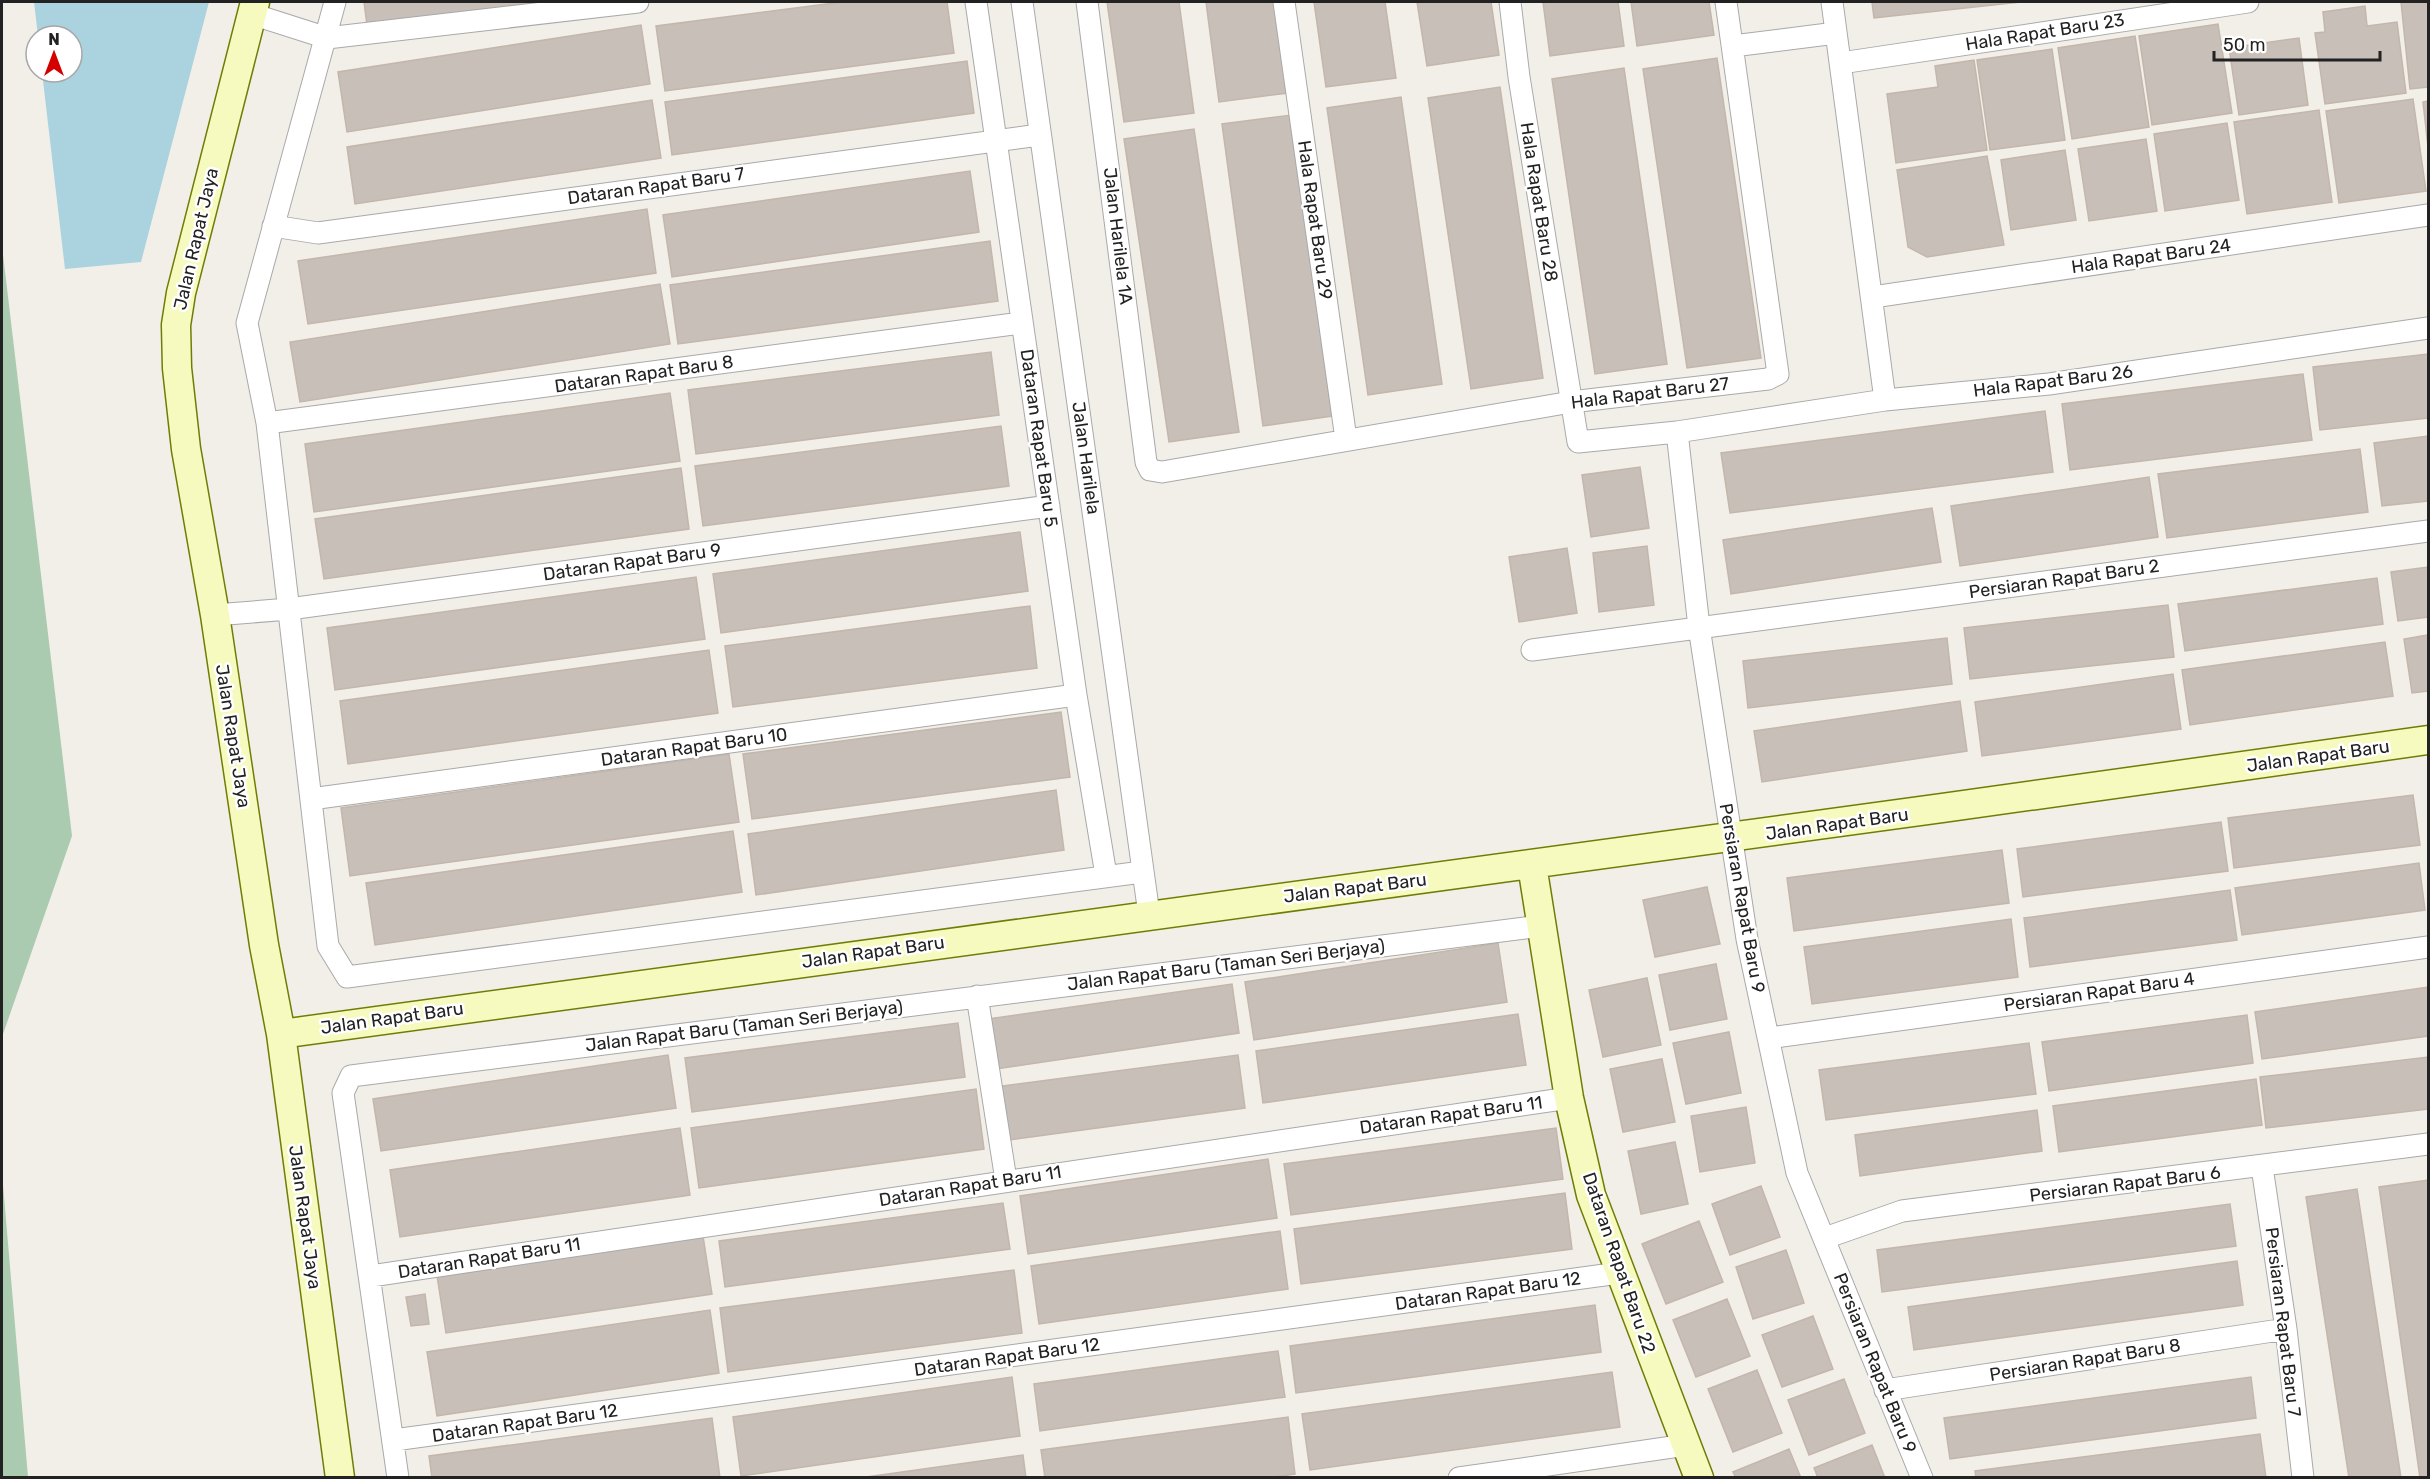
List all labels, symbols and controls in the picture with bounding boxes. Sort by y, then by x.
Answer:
street label: Hala Rapat Baru 23 [1964,9,2126,55]
north arrow [24,24,84,84]
scale bar [2214,24,2380,62]
text: N [48,30,60,49]
text: 50 m [2223,34,2266,56]
street label: Hala Rapat Baru 28 [1516,121,1562,283]
street label: Hala Rapat Baru 29 [1293,139,1337,301]
street label: Dataran Rapat Baru 7 [566,163,746,209]
street label: Jalan Rapat Jaya [169,166,223,312]
street label: Jalan Harilela 1A [1099,166,1137,306]
street label: Hala Rapat Baru 24 [2070,234,2232,278]
street label: Dataran Rapat Baru 5 [1016,348,1062,528]
street label: Dataran Rapat Baru 8 [553,351,735,397]
street label: Hala Rapat Baru 26 [1972,360,2134,402]
street label: Hala Rapat Baru 27 [1570,372,1730,414]
street label: Jalan Harilela [1067,400,1105,516]
street label: Dataran Rapat Baru 9 [542,539,722,585]
street label: Persiaran Rapat Baru 2 [1967,555,2161,603]
street label: Jalan Rapat Jaya [211,663,255,809]
street label: Dataran Rapat Baru 10 [599,723,789,771]
street label: Jalan Rapat Baru [2245,735,2391,777]
street label: Persiaran Rapat Baru 9 [1714,801,1770,995]
street label: Jalan Rapat Baru [1764,803,1910,845]
street label: Jalan Rapat Baru [1282,868,1428,908]
street label: Jalan Rapat Baru [800,931,946,973]
street label: Jalan Rapat Baru (Taman Seri Berjaya) [1066,935,1386,995]
street label: Persiaran Rapat Baru 4 [2002,968,2196,1016]
street label: Jalan Rapat Baru (Taman Seri Berjaya) [584,996,904,1056]
street label: Jalan Rapat Baru [319,997,465,1039]
street label: Dataran Rapat Baru 11 [1358,1091,1544,1139]
street label: Jalan Rapat Jaya [284,1144,326,1290]
street label: Dataran Rapat Baru 11 [877,1161,1063,1211]
street label: Persiaran Rapat Baru 6 [2028,1161,2222,1207]
street label: Dataran Rapat Baru 22 [1578,1170,1660,1356]
street label: Persiaran Rapat Baru 7 [2260,1226,2306,1418]
street label: Dataran Rapat Baru 11 [396,1233,582,1283]
street label: Dataran Rapat Baru 12 [1394,1267,1582,1315]
street label: Persiaran Rapat Baru 9 [1829,1270,1921,1456]
street label: Dataran Rapat Baru 12 [913,1333,1101,1381]
street label: Persiaran Rapat Baru 8 [1988,1334,2182,1386]
street label: Dataran Rapat Baru 12 [431,1399,619,1447]

